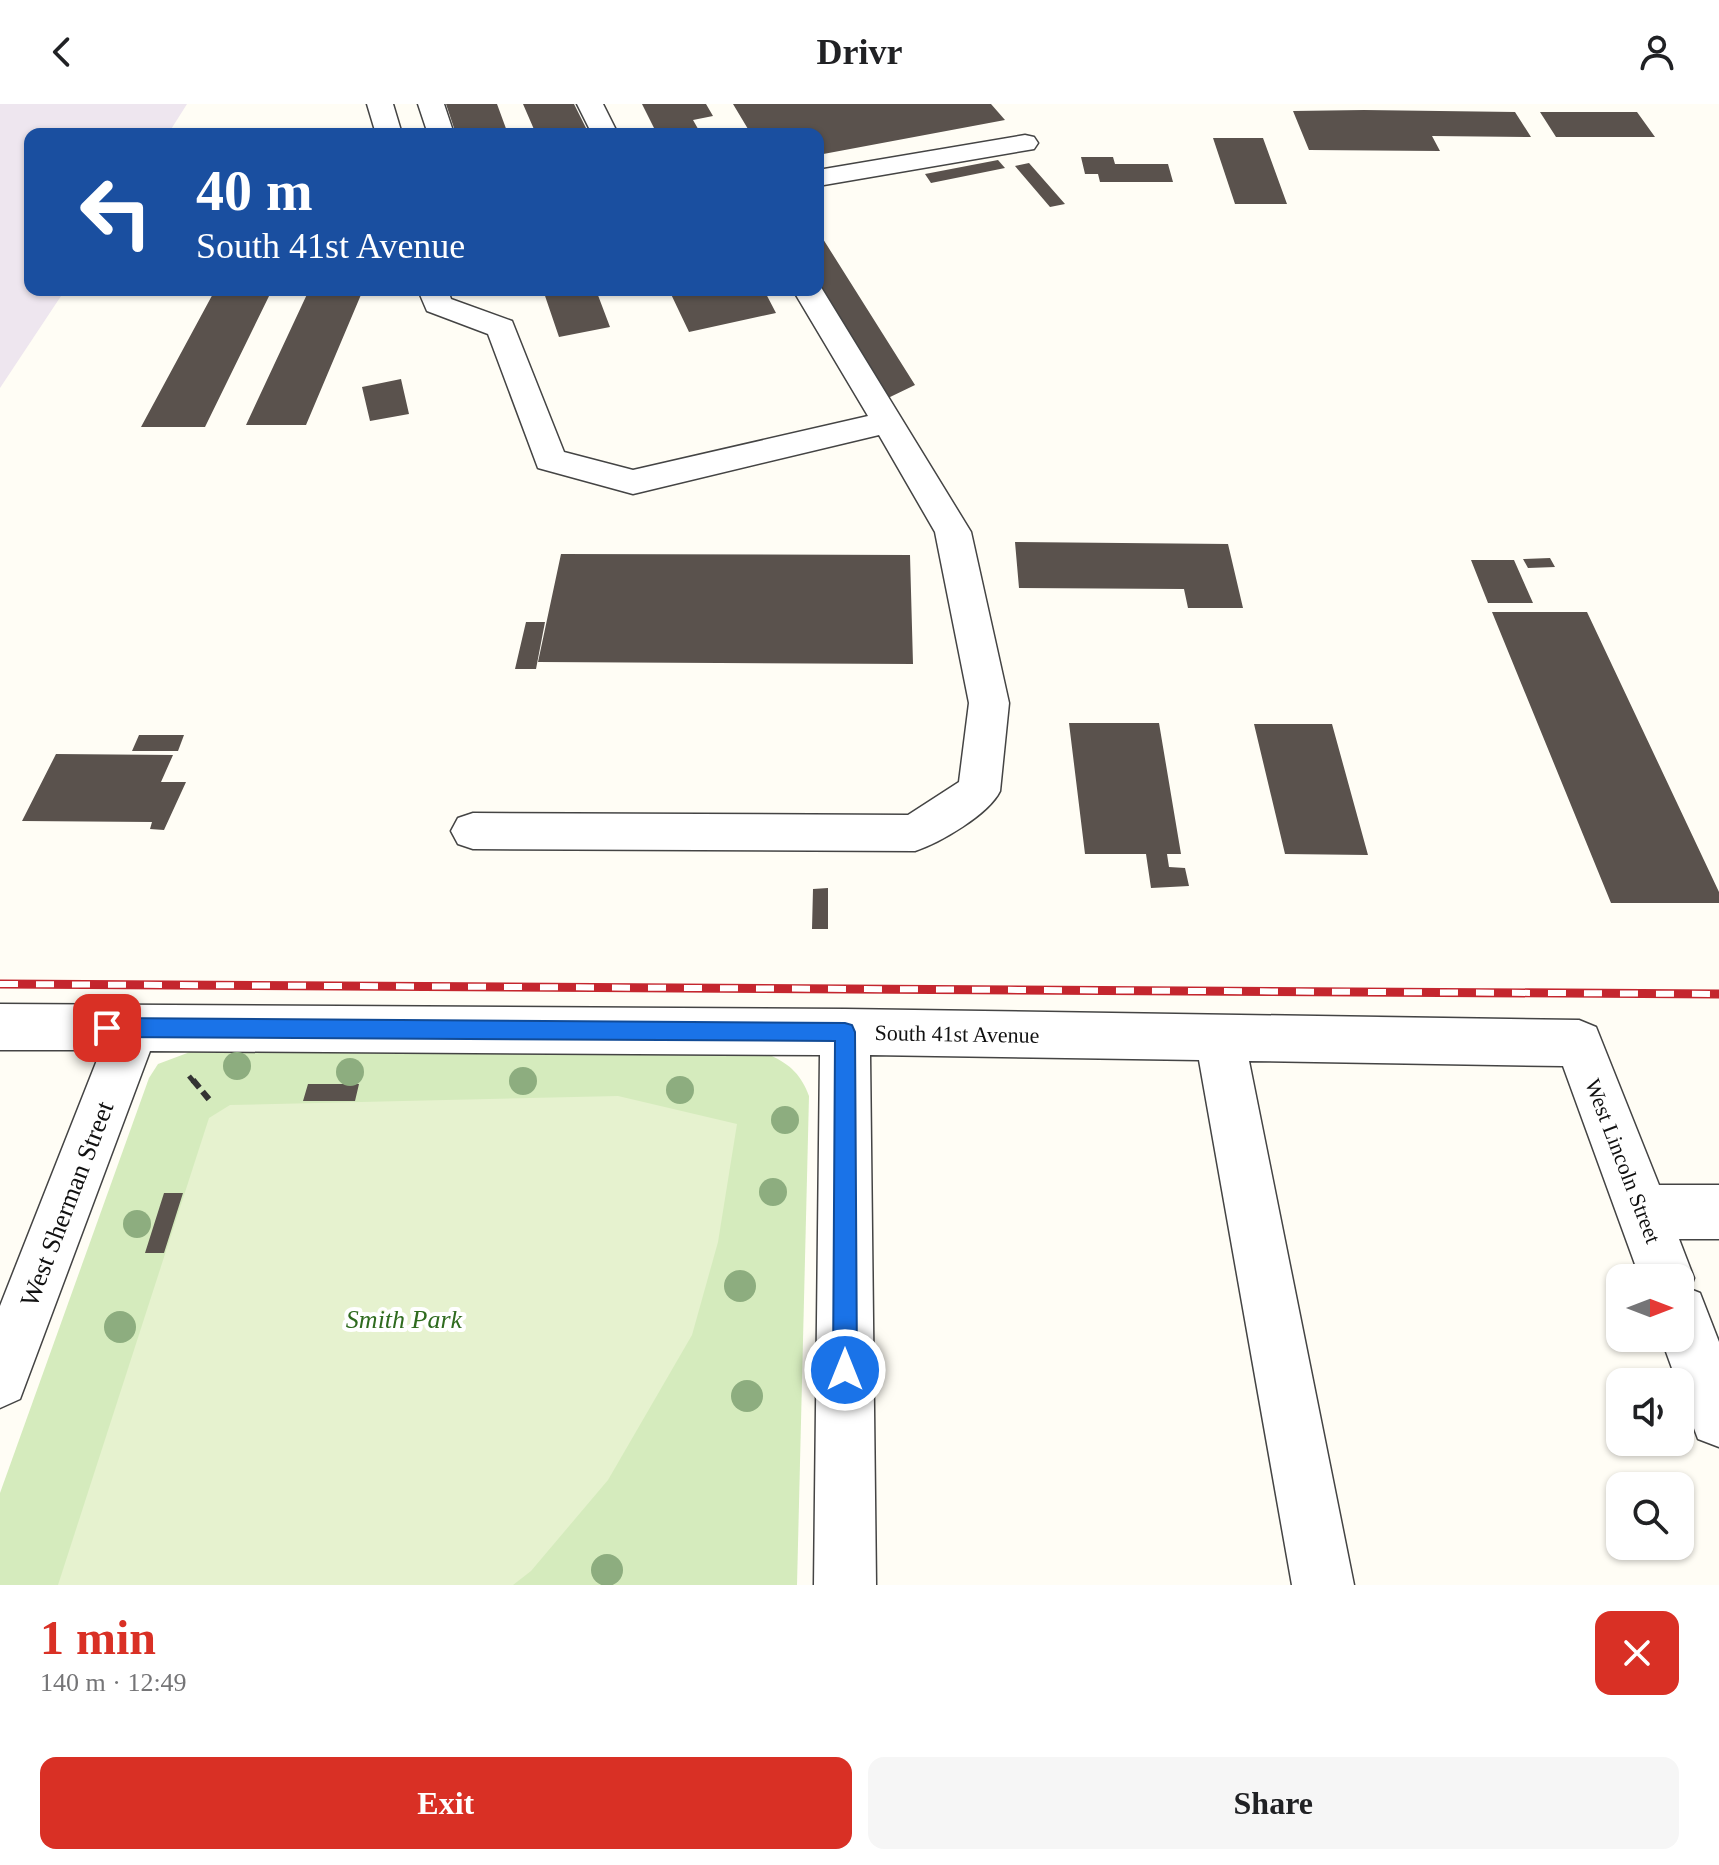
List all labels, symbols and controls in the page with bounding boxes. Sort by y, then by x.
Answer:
icon: back [40,30,84,74]
icon: person [1635,30,1679,74]
text: Drivr [817,32,902,72]
icon: left [64,160,168,264]
text: 40 m [196,160,313,222]
text: South 41st Avenue [196,226,465,266]
pin [73,994,141,1062]
icon: arrive [85,1006,129,1050]
street label: South 41st Avenue [874,1020,1040,1048]
street label: West Lincoln Street [1580,1075,1666,1247]
street label: West Sherman Street [15,1097,120,1311]
north arrow [1606,1264,1694,1352]
map controls [1606,1264,1694,1560]
park label: Smith Park [346,1305,463,1334]
position arrow [803,1328,887,1412]
button: sound [1606,1368,1694,1456]
button: search [1606,1472,1694,1560]
text: 1 min [40,1611,156,1664]
button: close [1595,1611,1679,1695]
text: 140 m · 12:49 [40,1668,187,1697]
button: Exit [40,1757,852,1849]
button: Share [868,1757,1679,1849]

